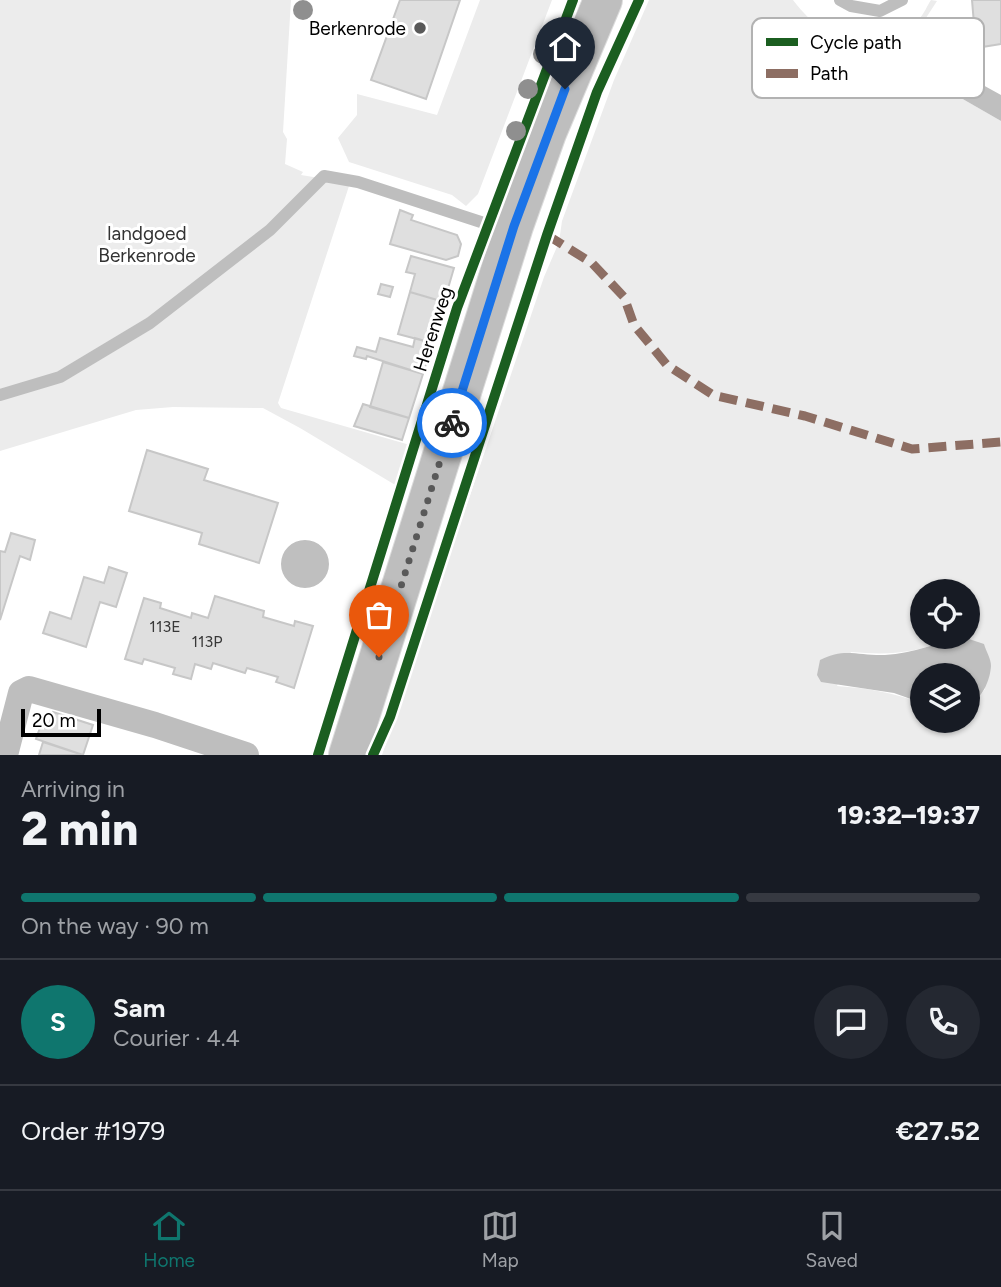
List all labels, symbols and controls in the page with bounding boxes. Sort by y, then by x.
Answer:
place label: Berkenrode [309,17,406,40]
pin [535,17,595,89]
legend [752,18,984,98]
marker: Berkenrode [412,20,428,36]
icon: home [546,28,584,66]
text: Cycle path [810,31,902,54]
text: Path [810,62,848,85]
park label: landgoed Berkenrode [98,222,196,267]
street label: Herenweg [408,284,458,374]
courier [417,388,487,458]
icon: bike [433,404,471,442]
map controls [910,579,980,733]
button: locate [910,579,980,649]
pin [349,585,409,657]
icon: bag [360,596,398,634]
house number: 113E [149,617,181,636]
house number: 113P [191,632,223,651]
button: layers [910,663,980,733]
scale bar [21,706,102,738]
text: 20 m [32,709,76,732]
text: Arriving in [21,775,125,803]
text: 19:32–19:37 [837,799,980,831]
text: 2 min [21,801,138,857]
text: On the way · 90 m [21,912,209,940]
button: chat [814,985,888,1059]
button: phone [906,985,980,1059]
text: Sam [113,992,165,1024]
text: S [50,1006,66,1038]
text: Courier · 4.4 [113,1024,240,1052]
text: Order #1979 [21,1115,165,1147]
text: €27.52 [896,1115,980,1147]
tab: Home [143,1207,195,1272]
tab: Map [481,1207,519,1272]
tab: Saved [805,1207,858,1272]

